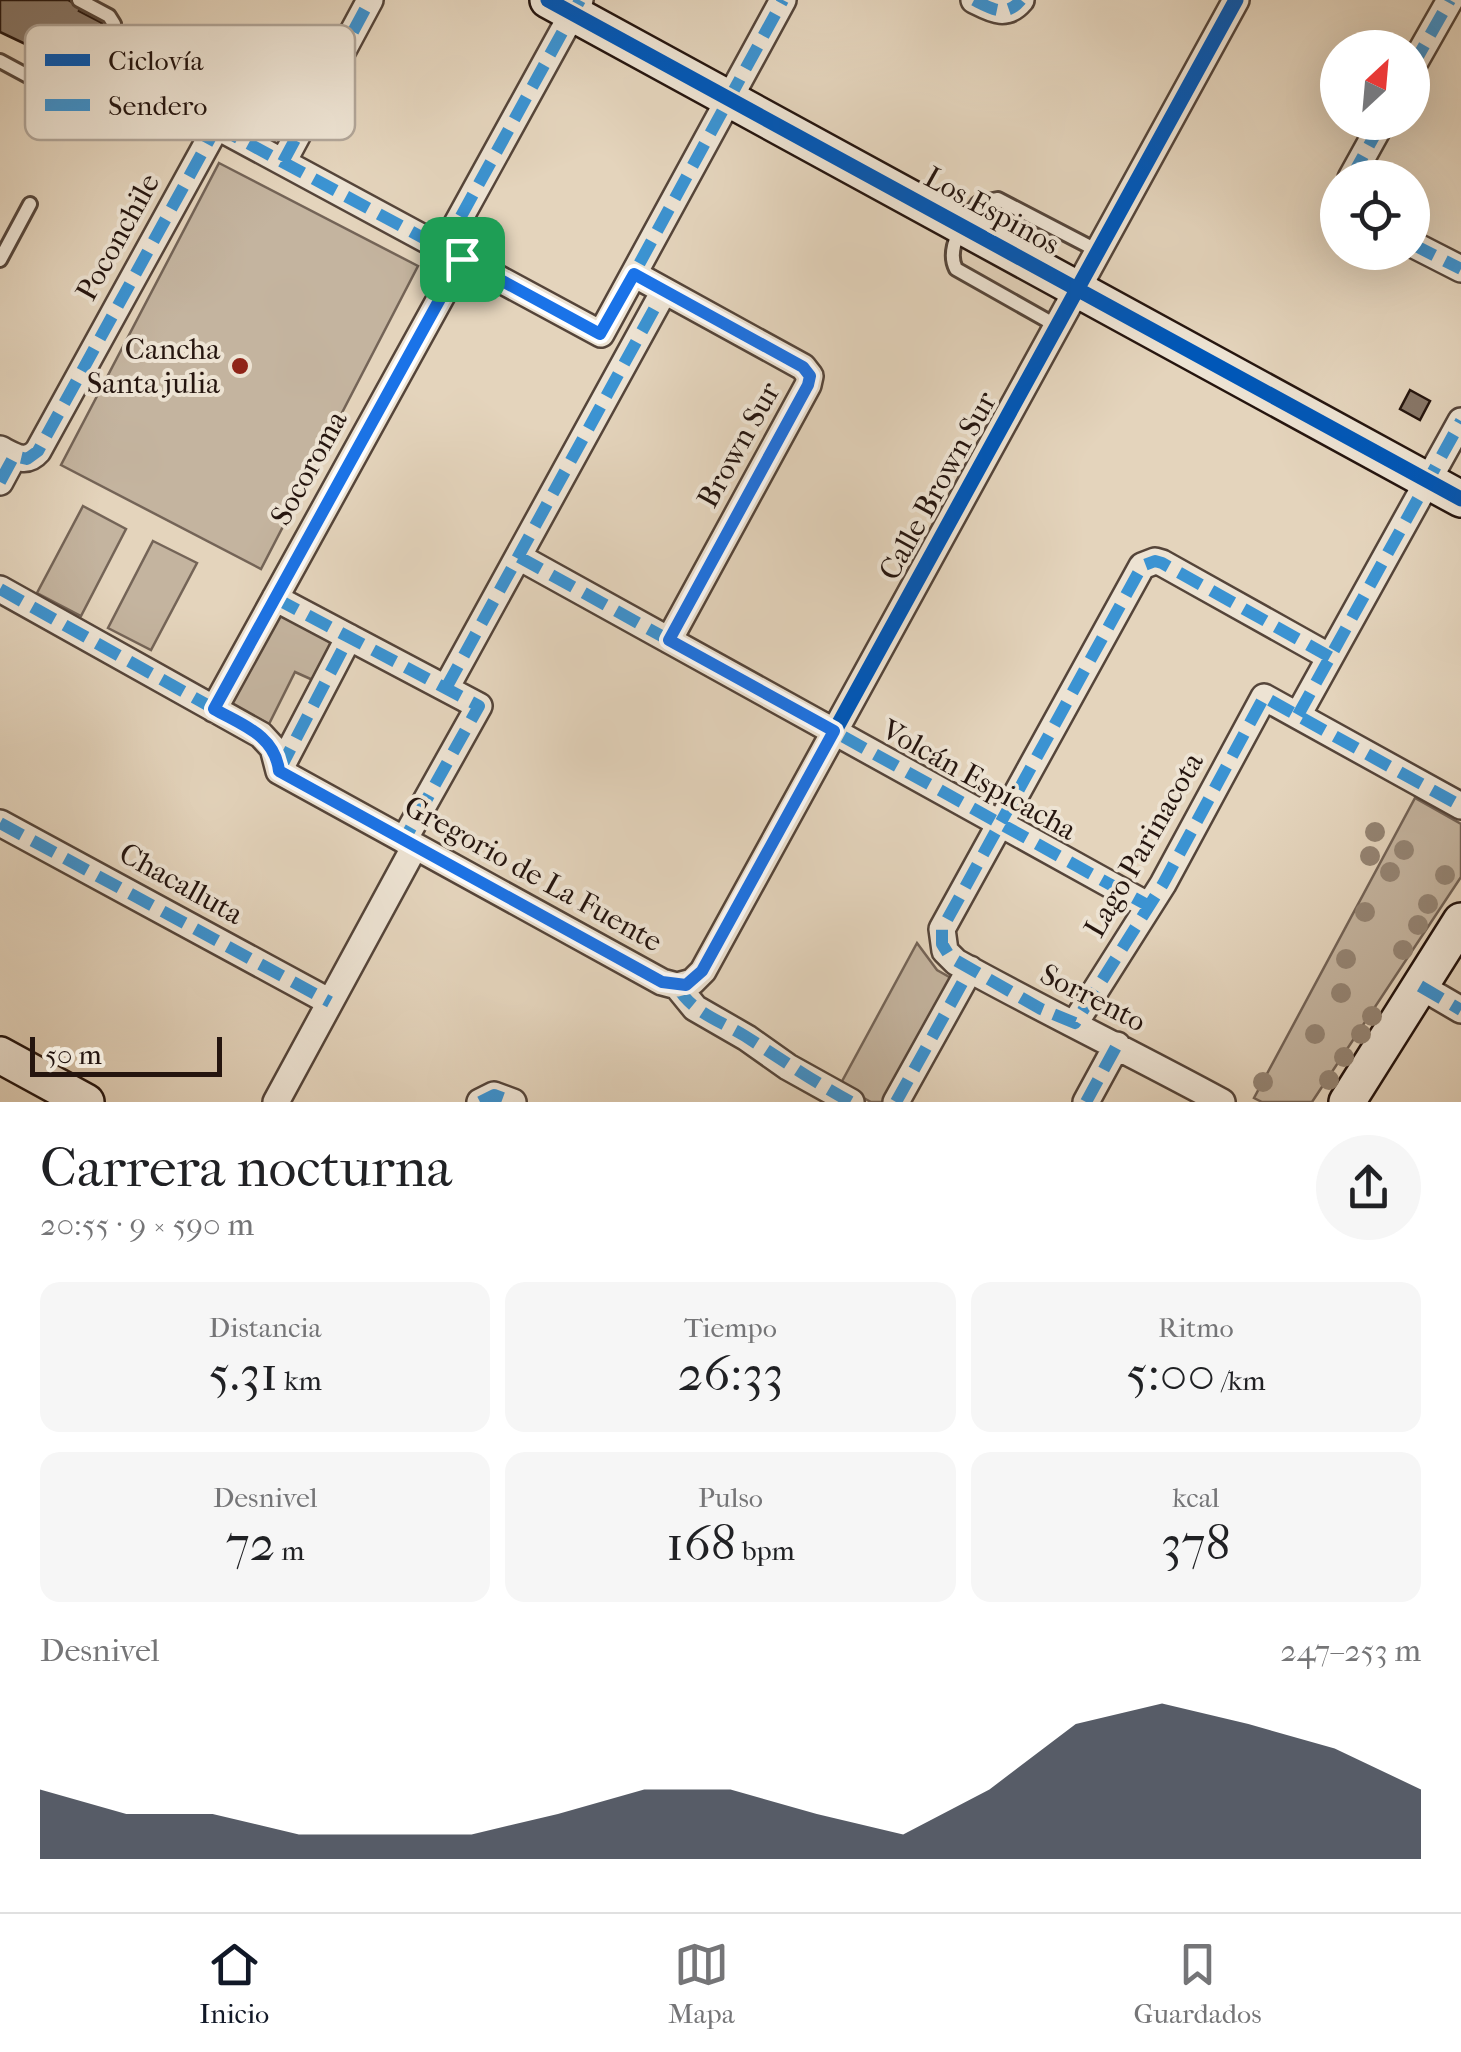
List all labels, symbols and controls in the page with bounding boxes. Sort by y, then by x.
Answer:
legend [25,25,355,140]
north arrow [1320,30,1430,140]
map controls [1320,30,1430,270]
text: Ciclovía [108,44,205,77]
text: Sendero [108,89,207,122]
street label: Los Espinos [918,160,1066,262]
button: locate [1320,160,1430,270]
street label: Poconchile [69,167,167,307]
pin [420,217,505,302]
icon: arrive [435,232,490,287]
place label: Cancha Santa julia [87,332,221,401]
marker: Cancha Santa julia [229,355,251,377]
street label: Brown Sur [690,376,788,514]
street label: Calle Brown Sur [872,386,1004,586]
street label: Socoroma [263,404,355,531]
street label: Volcán Espicacha [875,712,1083,848]
street label: Lago Parinacota [1077,746,1211,943]
street label: Gregorio de La Fuente [398,789,668,959]
street label: Chacalluta [113,836,250,933]
street label: Sorrento [1034,957,1152,1039]
scale bar [30,1032,222,1076]
text: 50 m [45,1038,102,1071]
button: share [1316,1135,1421,1240]
text: Carrera nocturna [40,1136,452,1200]
text: 20:55 · 9 × 590 m [40,1206,254,1243]
text: Distancia [209,1311,321,1344]
text: Tiempo [684,1311,777,1344]
text: Ritmo [1158,1311,1234,1344]
text: 5.31 [209,1344,278,1403]
text: 26:33 [678,1344,783,1403]
text: 5:00 [1126,1344,1215,1403]
text: km [278,1364,322,1397]
text: /km [1215,1364,1266,1397]
text: Desnivel [213,1481,317,1514]
text: Pulso [698,1481,763,1514]
text: kcal [1172,1481,1219,1514]
text: 72 [226,1514,275,1573]
text: 168 [666,1514,736,1573]
text: 378 [1161,1514,1231,1573]
text: m [275,1534,305,1567]
text: bpm [736,1534,795,1567]
text: Desnivel [40,1632,160,1669]
text: 247–253 m [1280,1632,1421,1669]
tab: Inicio [199,1937,269,2030]
tab: Mapa [668,1937,735,2030]
tab: Guardados [1133,1937,1262,2030]

